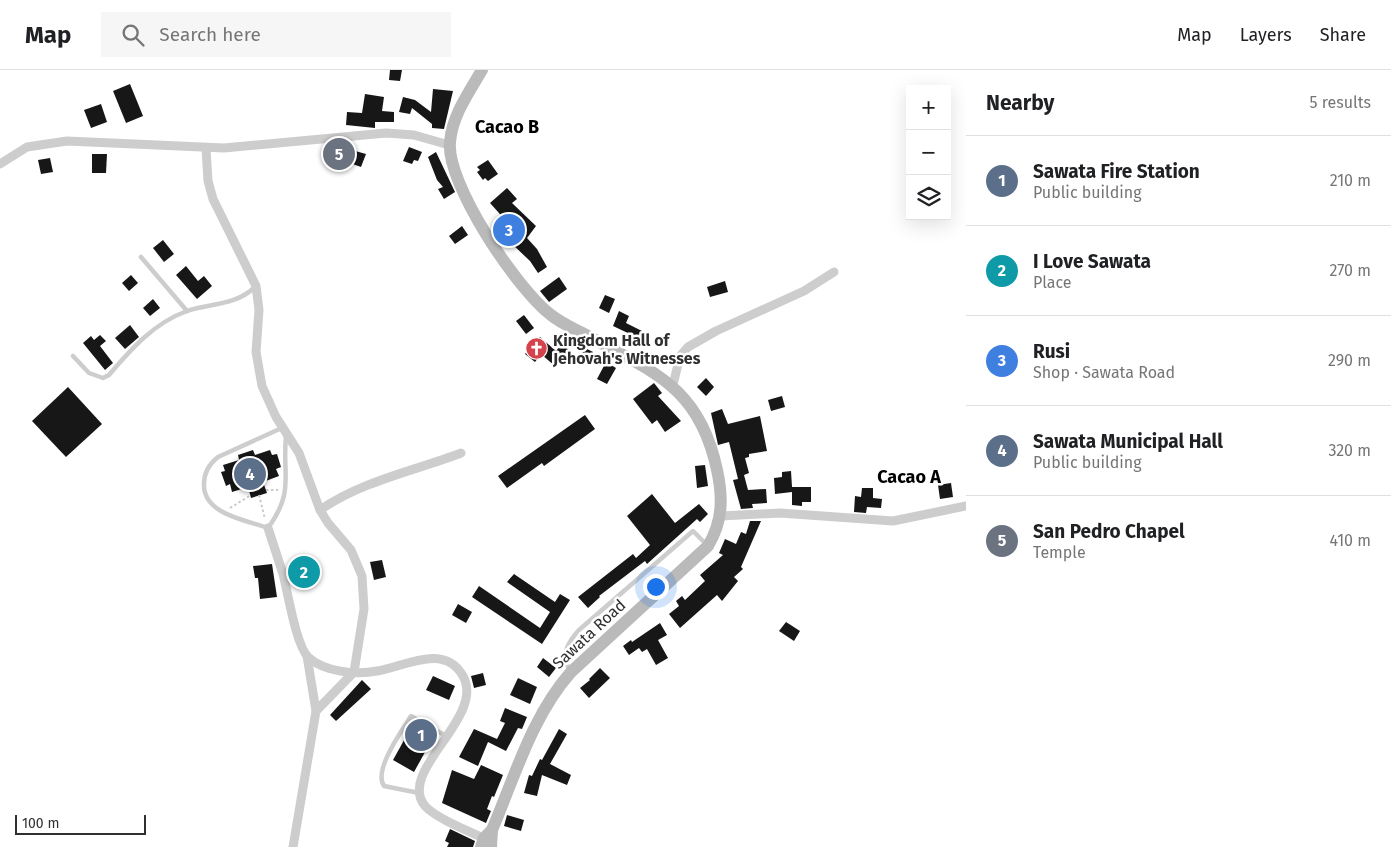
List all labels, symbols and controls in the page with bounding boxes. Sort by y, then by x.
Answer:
search box [101,12,451,57]
text: Map [25,21,71,49]
icon: search [119,21,147,49]
text: Search here [159,23,261,46]
text: Map [1177,24,1212,46]
text: Layers [1240,24,1292,46]
text: Share [1320,24,1366,46]
map controls [906,85,951,220]
button: + [906,85,951,130]
text: Nearby [986,90,1054,116]
text: 5 results [1310,93,1371,112]
district label: Cacao B [475,116,539,138]
button: − [906,130,951,175]
pin: 5 [323,135,355,173]
text: Sawata Fire Station [1033,160,1200,183]
text: 1 [998,171,1006,190]
text: 210 m [1330,171,1371,190]
button: layers [906,175,951,220]
text: Public building [1033,183,1141,202]
pin: 3 [493,211,525,249]
text: I Love Sawata [1033,250,1151,273]
text: 2 [998,261,1006,280]
text: 270 m [1329,261,1371,280]
text: Place [1033,273,1072,292]
place label: Kingdom Hall of Jehovah's Witnesses [552,331,701,368]
church icon: Kingdom Hall of Jehovah's Witnesses [525,337,549,361]
text: Rusi [1033,340,1070,363]
text: 3 [998,351,1006,370]
text: 290 m [1328,351,1371,370]
text: Shop · Sawata Road [1033,363,1175,382]
text: Sawata Municipal Hall [1033,430,1223,453]
text: 4 [997,441,1007,460]
text: 320 m [1328,441,1371,460]
text: Public building [1033,453,1141,472]
pin: 4 [234,455,266,493]
district label: Cacao A [877,466,941,488]
text: San Pedro Chapel [1033,520,1185,543]
text: 5 [998,531,1006,550]
text: 410 m [1330,531,1371,550]
text: Temple [1033,543,1086,562]
pin: 2 [288,553,320,591]
your location [643,574,669,600]
street label: Sawata Road [549,595,629,673]
pin: 1 [405,716,437,754]
scale bar [15,812,146,835]
text: 100 m [22,815,59,832]

